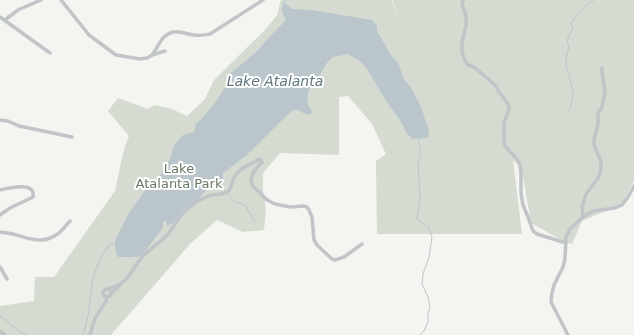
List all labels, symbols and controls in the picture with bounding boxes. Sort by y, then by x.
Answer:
water label: Lake Atalanta [227,73,323,89]
park label: Lake Atalanta Park [136,161,223,191]

